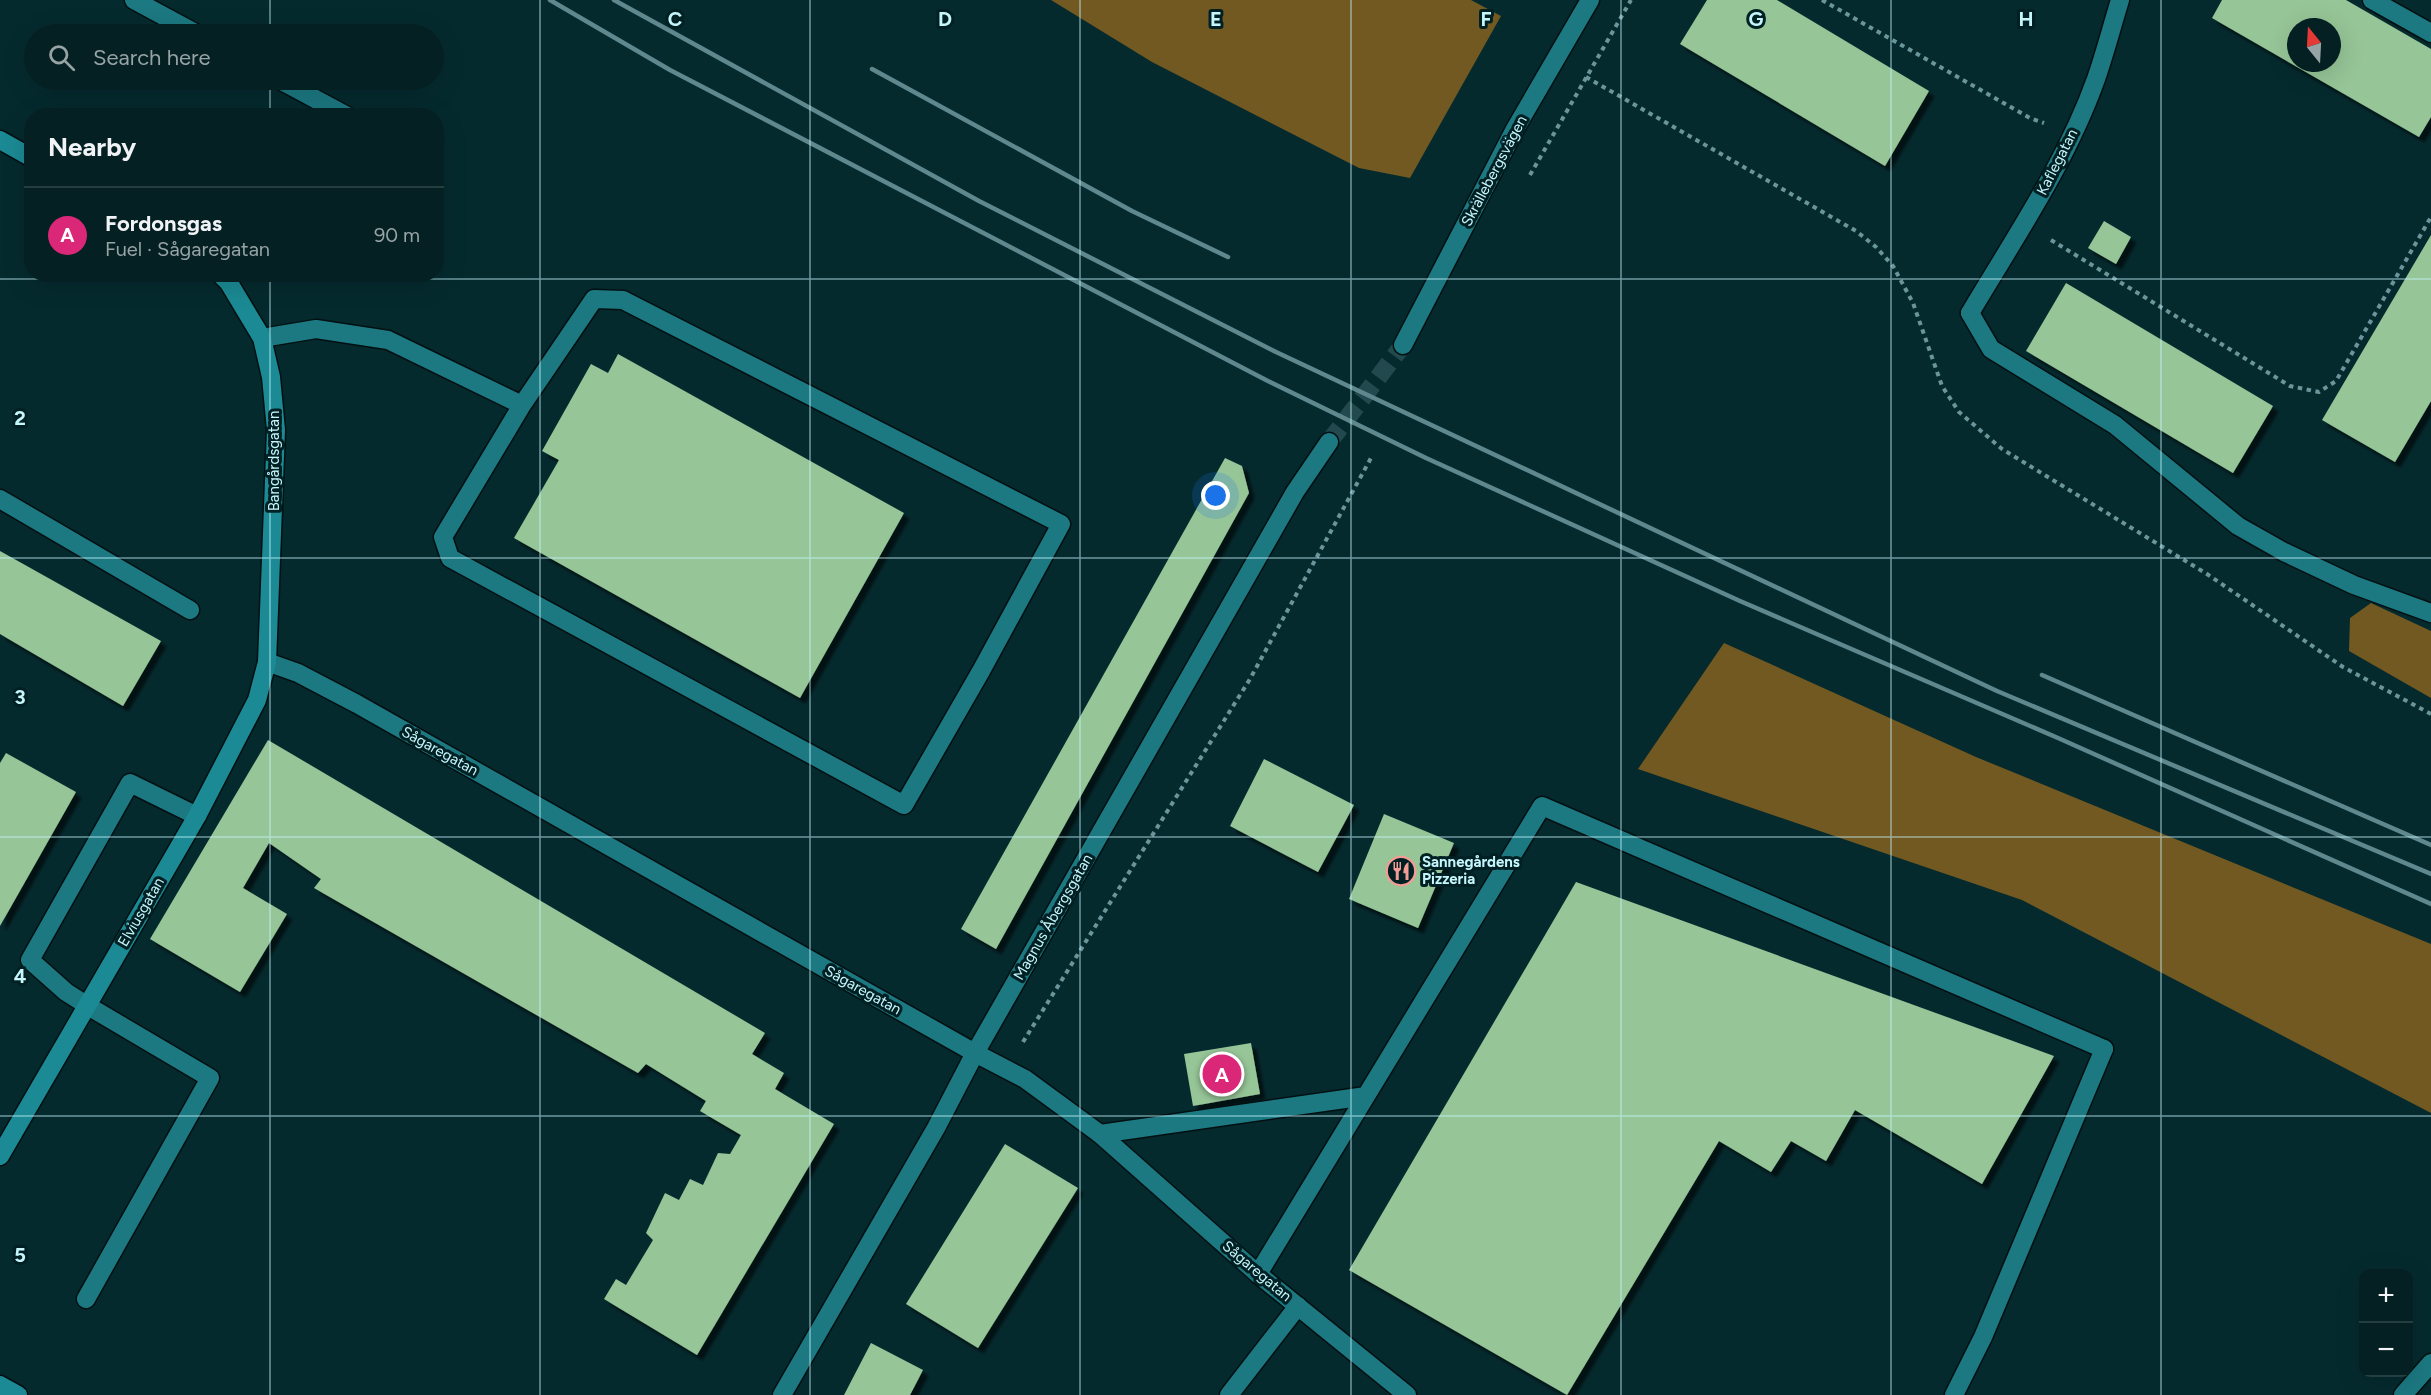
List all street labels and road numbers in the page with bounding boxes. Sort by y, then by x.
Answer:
street label: Skrällebergsvägen [1457,113,1531,229]
street label: Kaflegatan [2033,126,2081,198]
street label: Bangårdsgatan [265,411,283,511]
street label: Sågaregatan [399,723,481,779]
street label: Magnus Åbergsgatan [1010,851,1096,983]
street label: Elviusgatan [114,874,168,950]
street label: Sågaregatan [822,962,904,1018]
street label: Sågaregatan [1219,1237,1295,1305]

